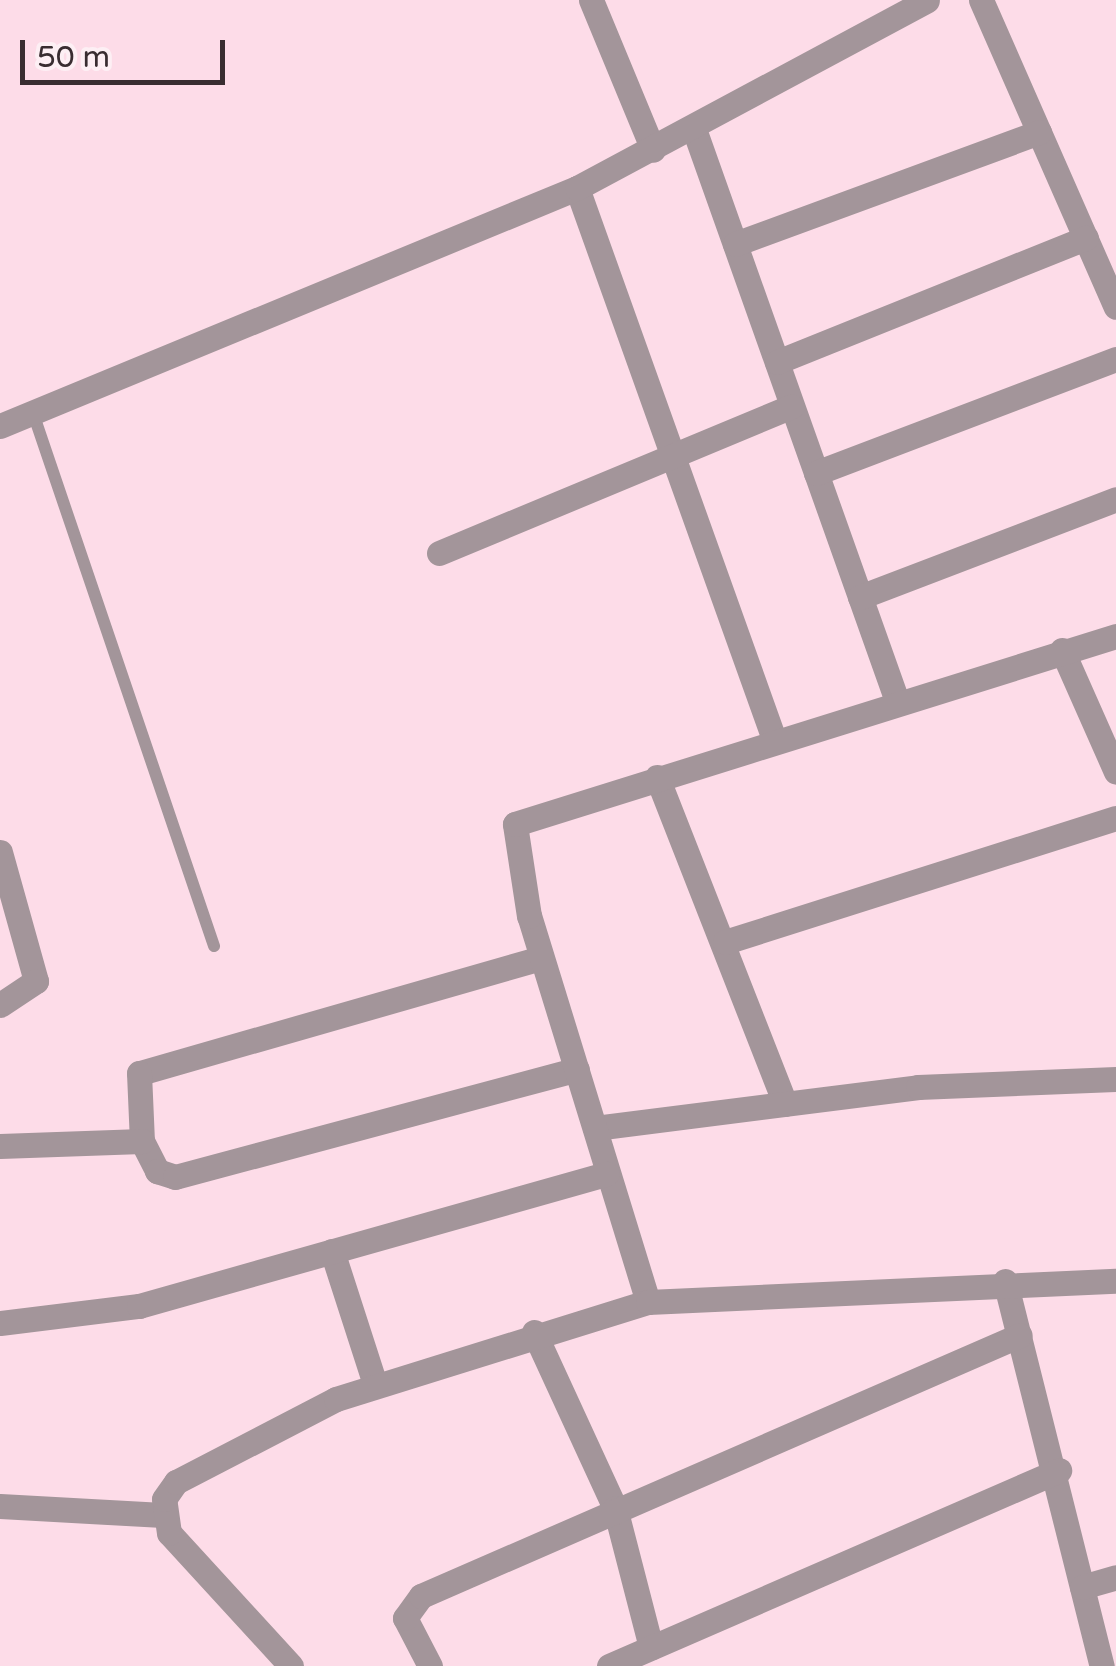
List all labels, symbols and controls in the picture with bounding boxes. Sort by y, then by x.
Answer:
scale bar [25,20,230,82]
text: 50 m [37,39,110,76]

